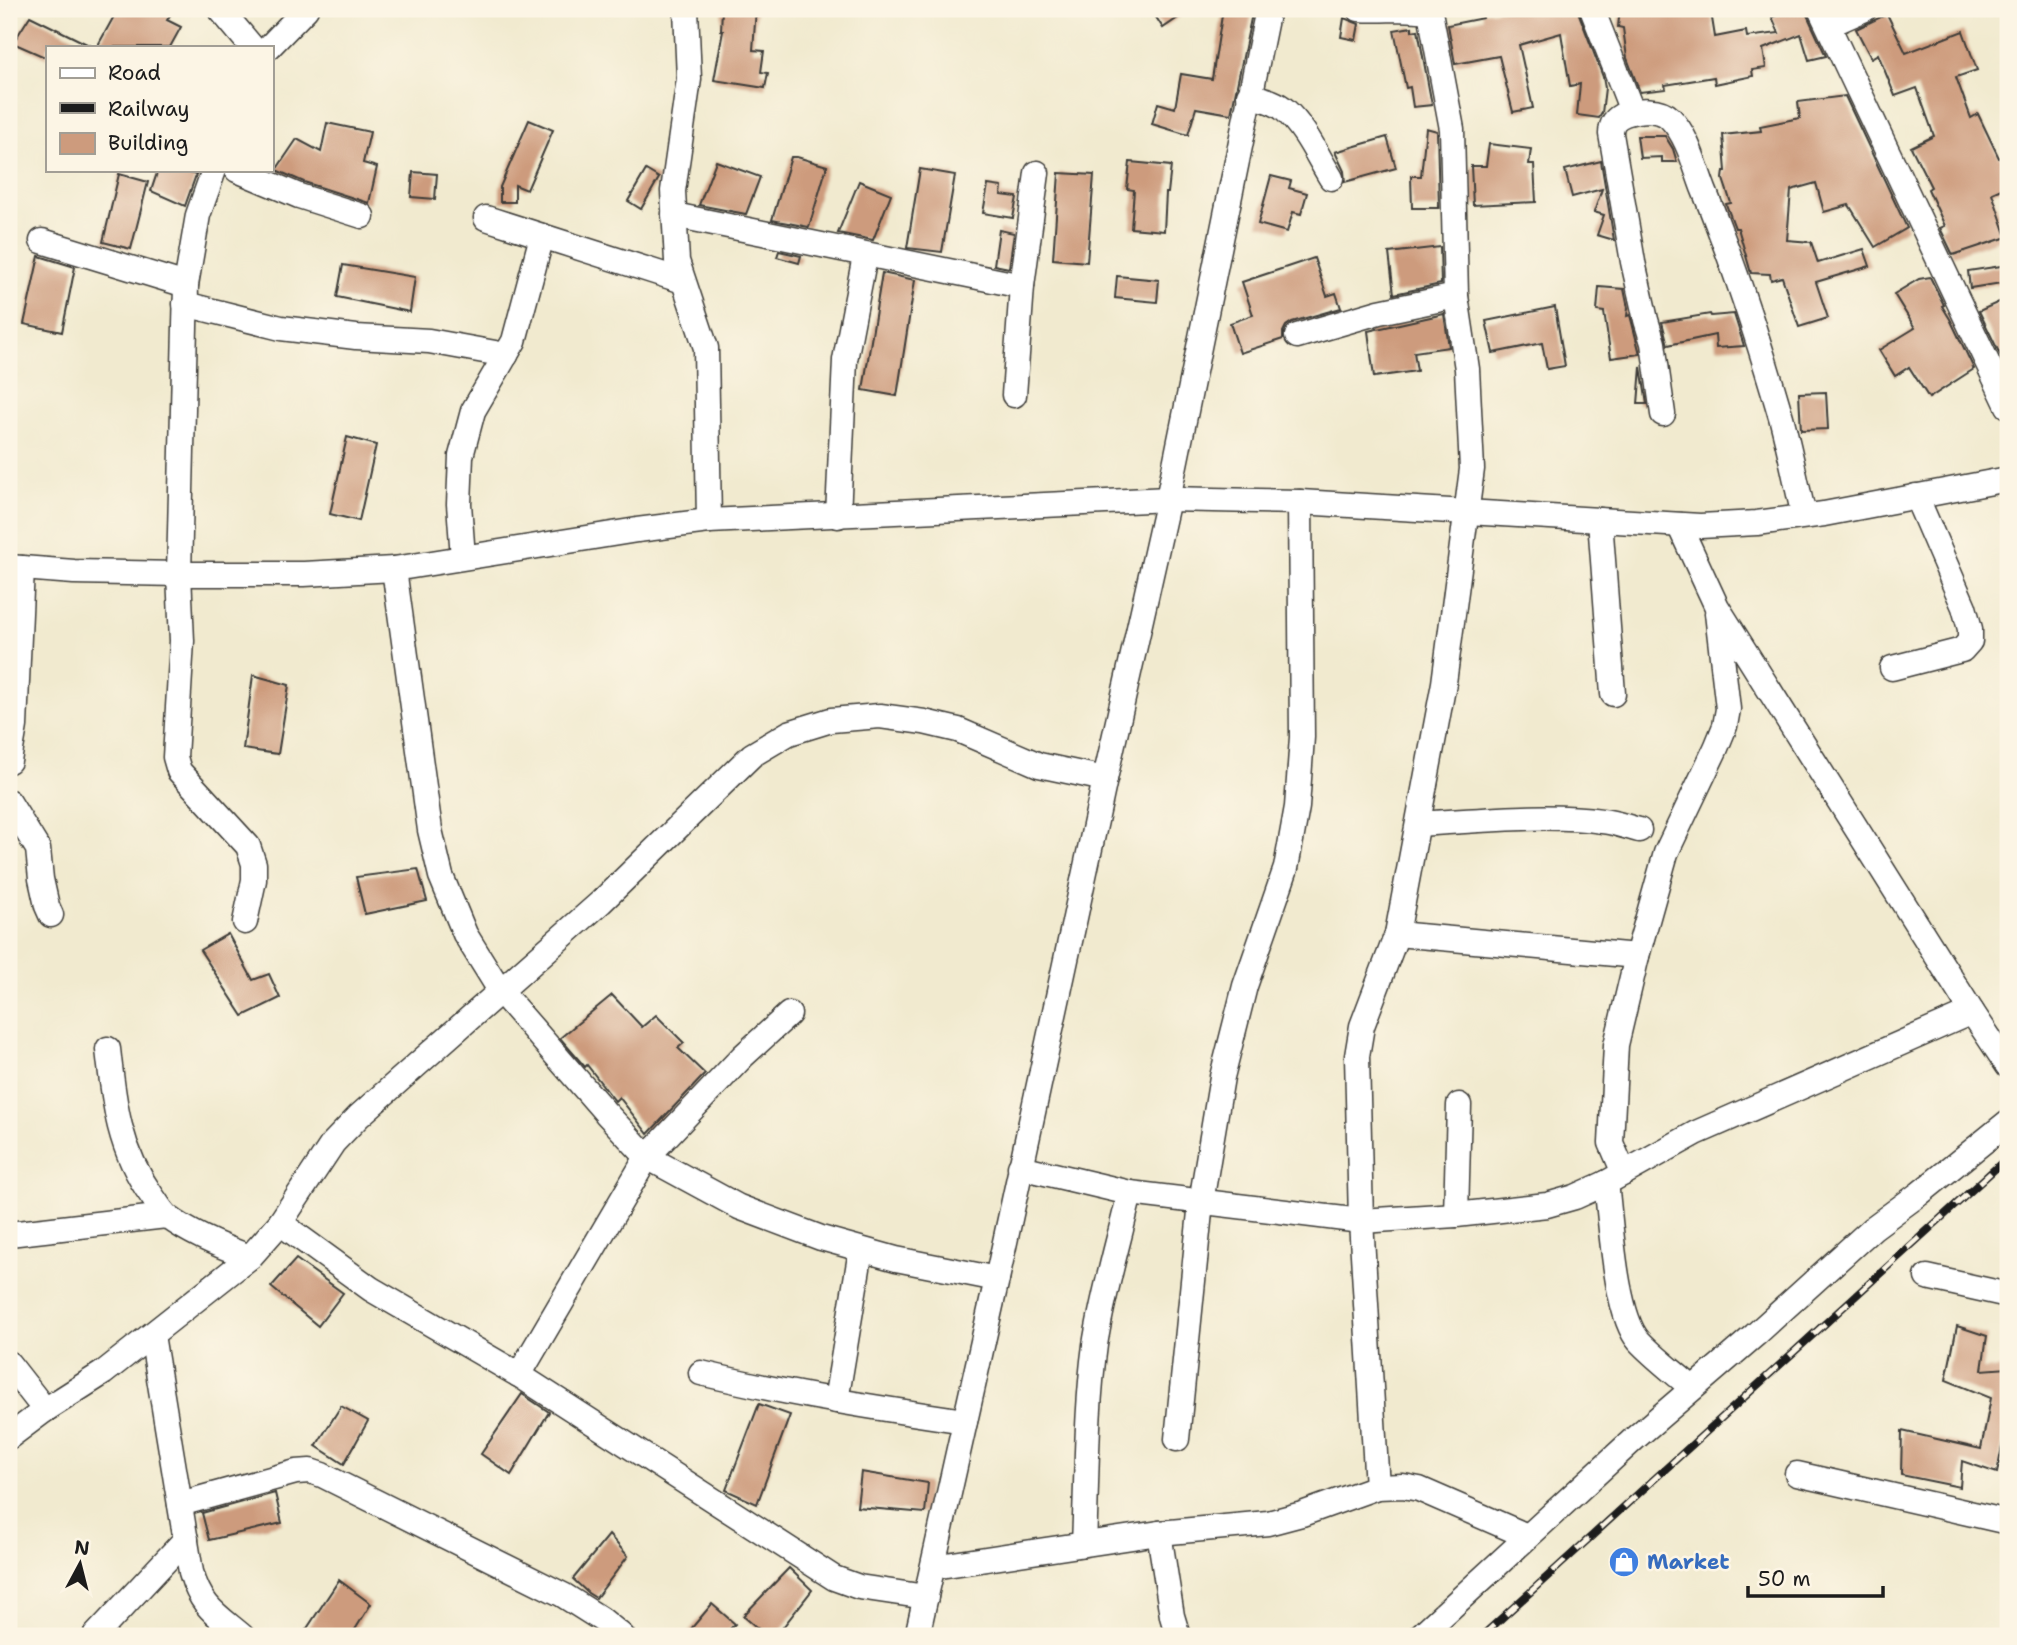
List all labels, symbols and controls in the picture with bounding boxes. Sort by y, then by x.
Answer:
legend [46,46,273,172]
text: Road [108,59,161,87]
text: Railway [108,95,190,123]
text: Building [108,129,188,157]
north arrow [46,1530,116,1600]
text: N [73,1534,91,1561]
shop icon: Market [1607,1545,1641,1579]
place label: Market [1647,1548,1729,1576]
scale bar [1748,1554,1882,1598]
text: 50 m [1758,1565,1811,1593]

